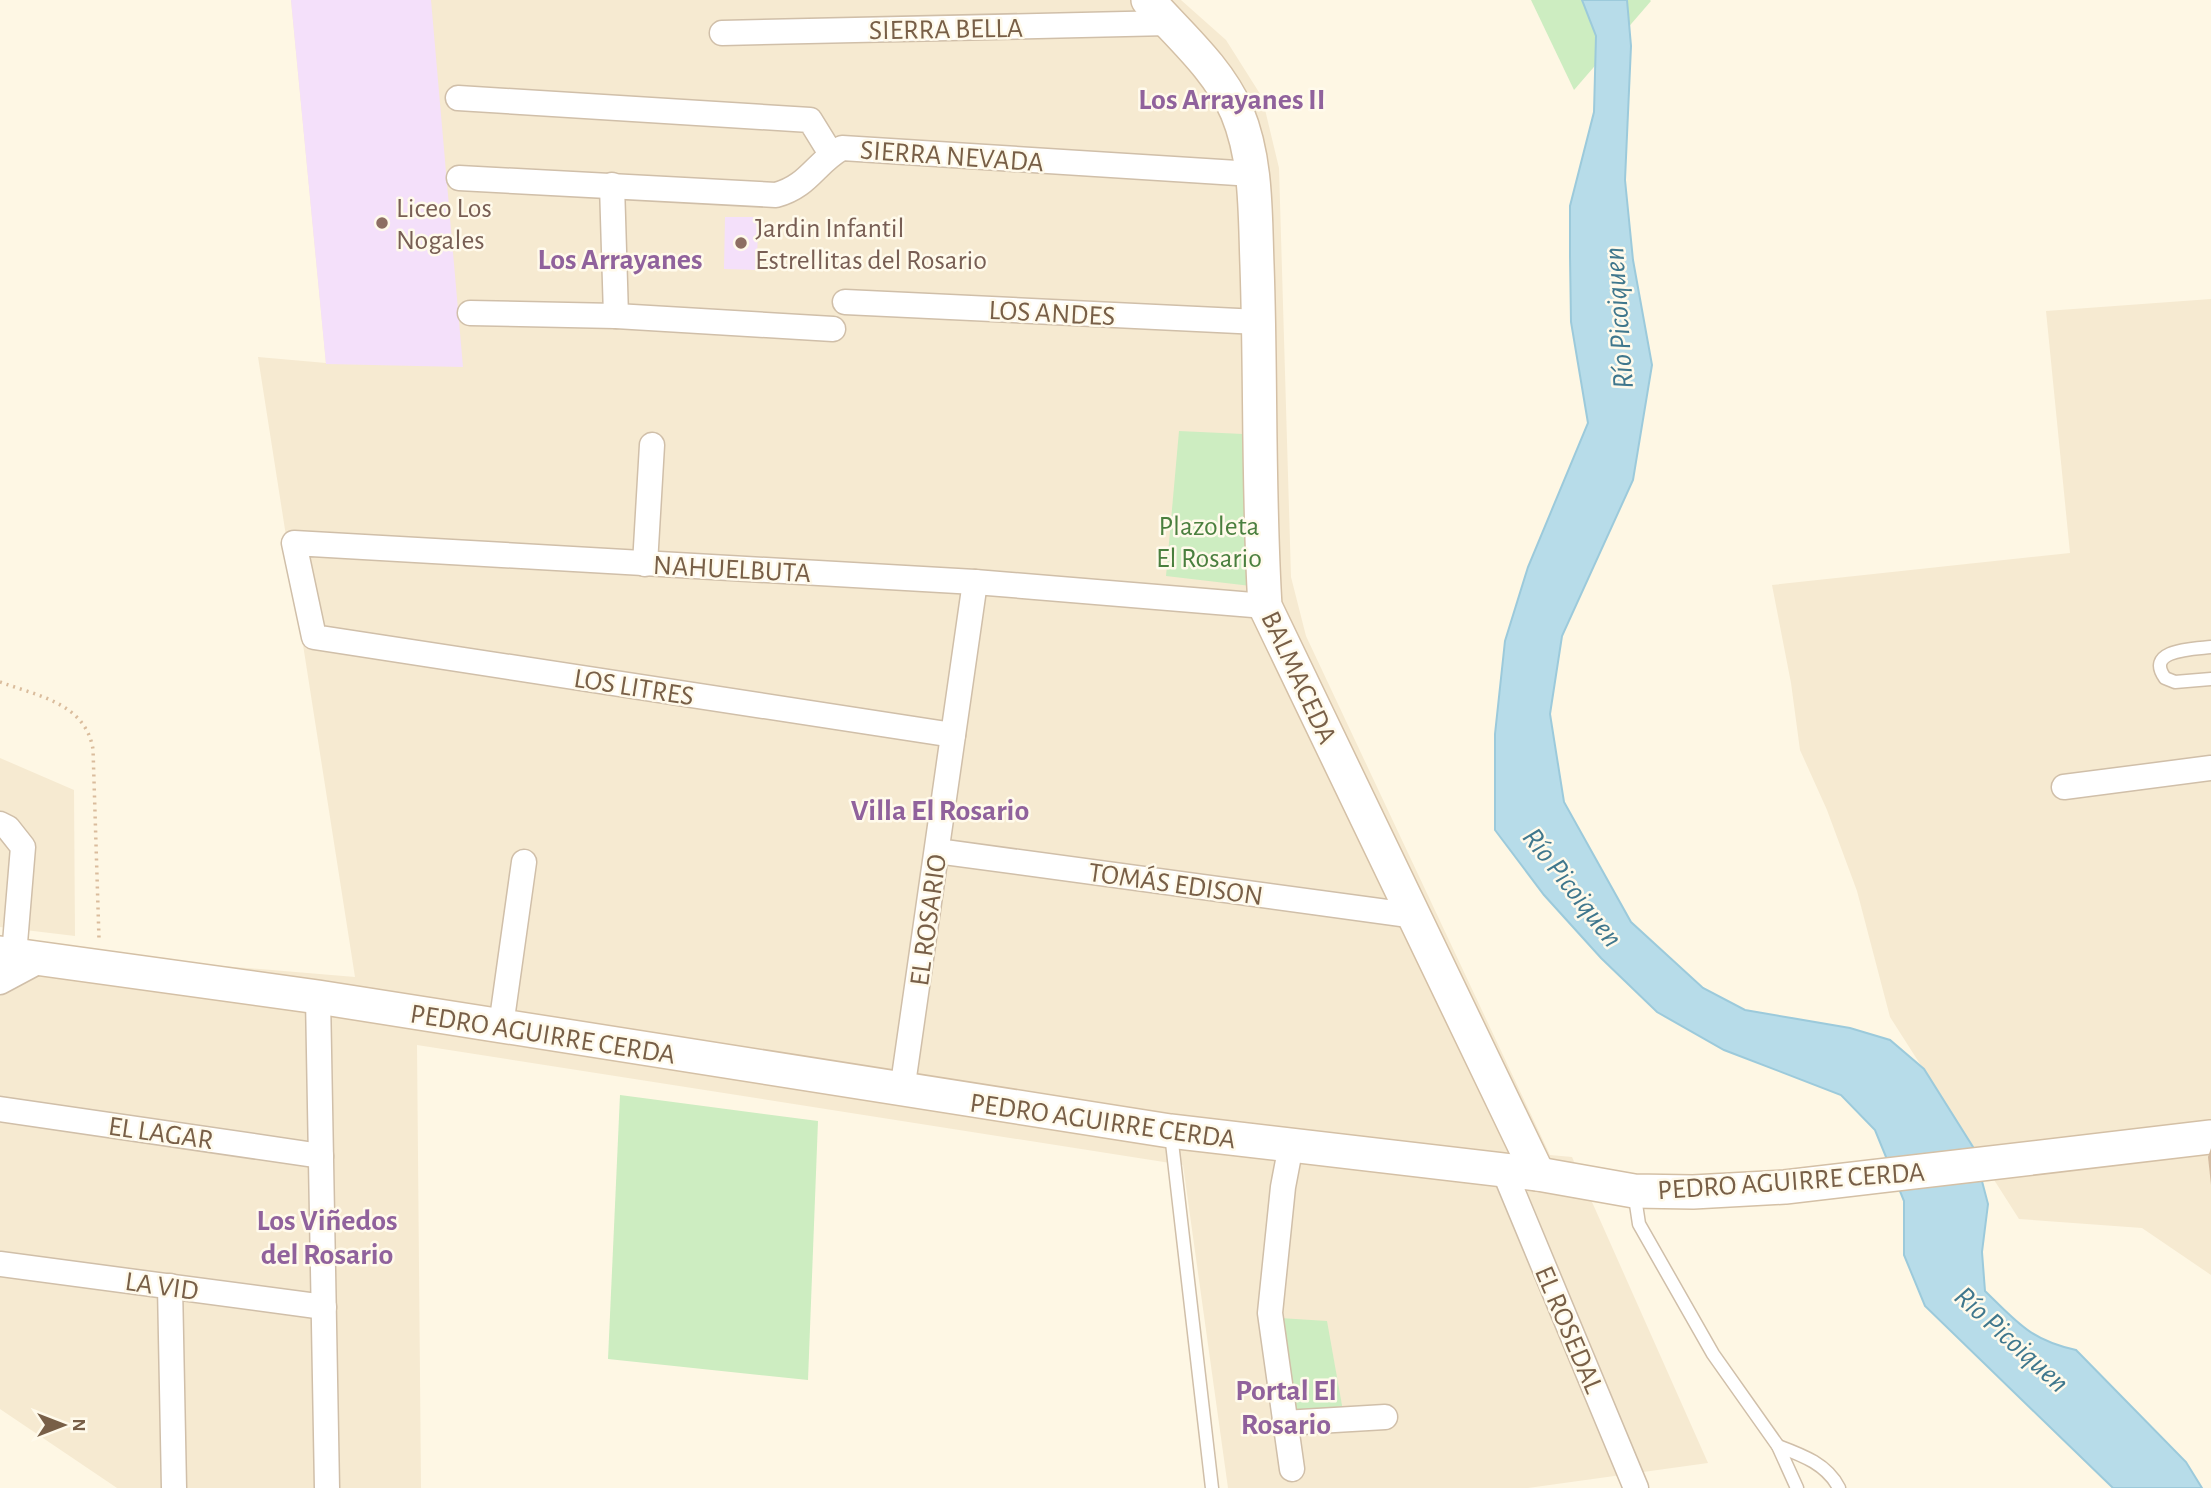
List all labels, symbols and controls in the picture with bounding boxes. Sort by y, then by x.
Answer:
street label: SIERRA BELLA [869,15,1023,45]
district label: Los Arrayanes II [1138,85,1326,115]
street label: SIERRA NEVADA [859,137,1045,177]
place label: Liceo Los Nogales [396,195,492,255]
marker: Liceo Los Nogales [374,215,390,231]
place label: Jardin Infantil Estrellitas del Rosario [755,215,987,275]
marker: Jardin Infantil Estrellitas del Rosario [733,235,749,251]
district label: Los Arrayanes [537,245,703,275]
water label: Río Picoiquen [1599,246,1639,390]
street label: LOS ANDES [988,297,1116,331]
park label: Plazoleta El Rosario [1156,513,1262,573]
street label: NAHUELBUTA [652,552,812,588]
street label: BALMACEDA [1255,607,1341,748]
street label: LOS LITRES [572,665,696,711]
district label: Villa El Rosario [851,796,1029,826]
water label: Río Picoiquen [1517,822,1628,953]
street label: EL ROSARIO [906,853,952,988]
street label: TOMÁS EDISON [1087,856,1265,911]
street label: PEDRO AGUIRRE CERDA [408,1000,677,1070]
street label: PEDRO AGUIRRE CERDA [968,1089,1237,1155]
street label: EL LAGAR [106,1113,215,1155]
street label: PEDRO AGUIRRE CERDA [1656,1159,1926,1205]
district label: Los Viñedos del Rosario [256,1206,398,1270]
street label: EL ROSEDAL [1529,1262,1608,1398]
street label: LA VID [123,1268,200,1306]
water label: Río Picoiquen [1948,1281,2074,1398]
district label: Portal El Rosario [1235,1376,1337,1440]
north arrow [28,1390,98,1460]
text: N [69,1418,88,1432]

